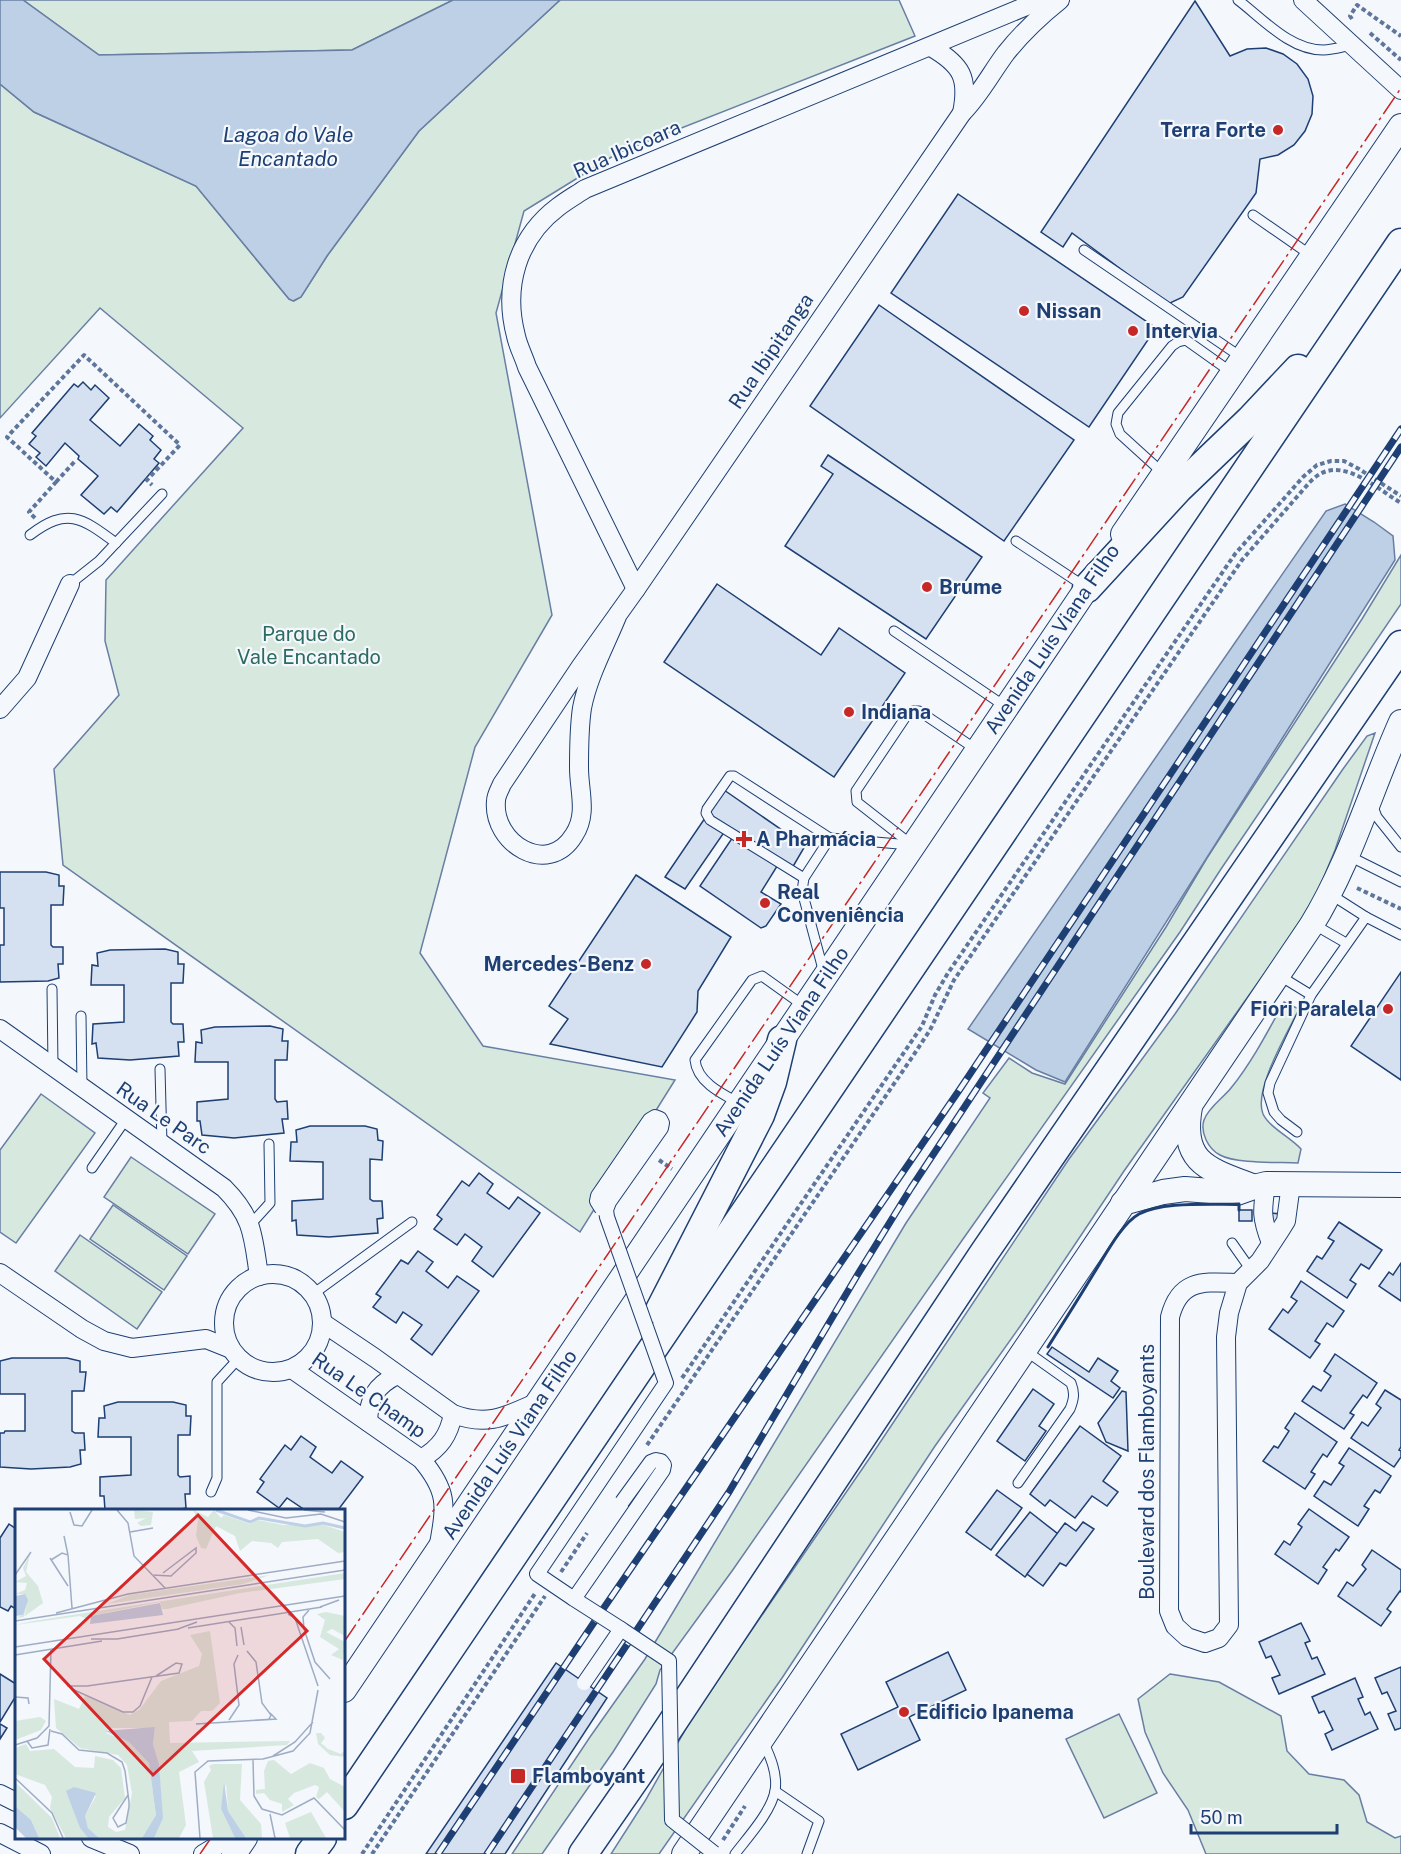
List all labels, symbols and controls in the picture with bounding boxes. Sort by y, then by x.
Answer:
street label: Rua Ibicoara [570,115,684,183]
place label: Terra Forte [1161,118,1266,142]
water label: Lagoa do Vale Encantado [223,122,353,171]
marker: Terra Forte [1271,123,1285,137]
street label: Rua Ibipitanga [724,289,818,413]
place label: Nissan [1036,299,1101,323]
marker: Nissan [1017,304,1031,318]
place label: Intervia [1145,319,1218,343]
marker: Intervia [1126,324,1140,338]
street label: Avenida Luís Viana Filho [979,540,1125,738]
place label: Brume [939,575,1002,599]
marker: Brume [920,580,934,594]
park label: Parque do Vale Encantado [237,622,381,669]
place label: Indiana [861,700,931,724]
marker: Indiana [842,705,856,719]
place label: A Pharmácia [756,827,876,851]
marker: A Pharmácia [737,832,751,846]
place label: Real Conveniência [777,880,904,927]
marker: Real Conveniência [758,896,772,910]
street label: Avenida Luís Viana Filho [709,942,854,1141]
place label: Mercedes-Benz [484,952,634,976]
marker: Mercedes-Benz [639,957,653,971]
place label: Fiori Paralela [1250,997,1376,1021]
marker: Fiori Paralela [1381,1002,1395,1016]
street label: Rua Le Parc [112,1077,216,1159]
street label: Boulevard dos Flamboyants [1135,1344,1159,1600]
street label: Avenida Luís Viana Filho [437,1345,582,1544]
street label: Rua Le Champ [307,1347,431,1443]
inset map [15,1509,345,1839]
place label: Edificio Ipanema [916,1700,1074,1724]
marker: Edificio Ipanema [897,1705,911,1719]
place label: Flamboyant [532,1764,645,1788]
marker: Flamboyant [509,1767,527,1785]
scale bar [1191,1797,1336,1835]
text: 50 m [1200,1807,1243,1828]

